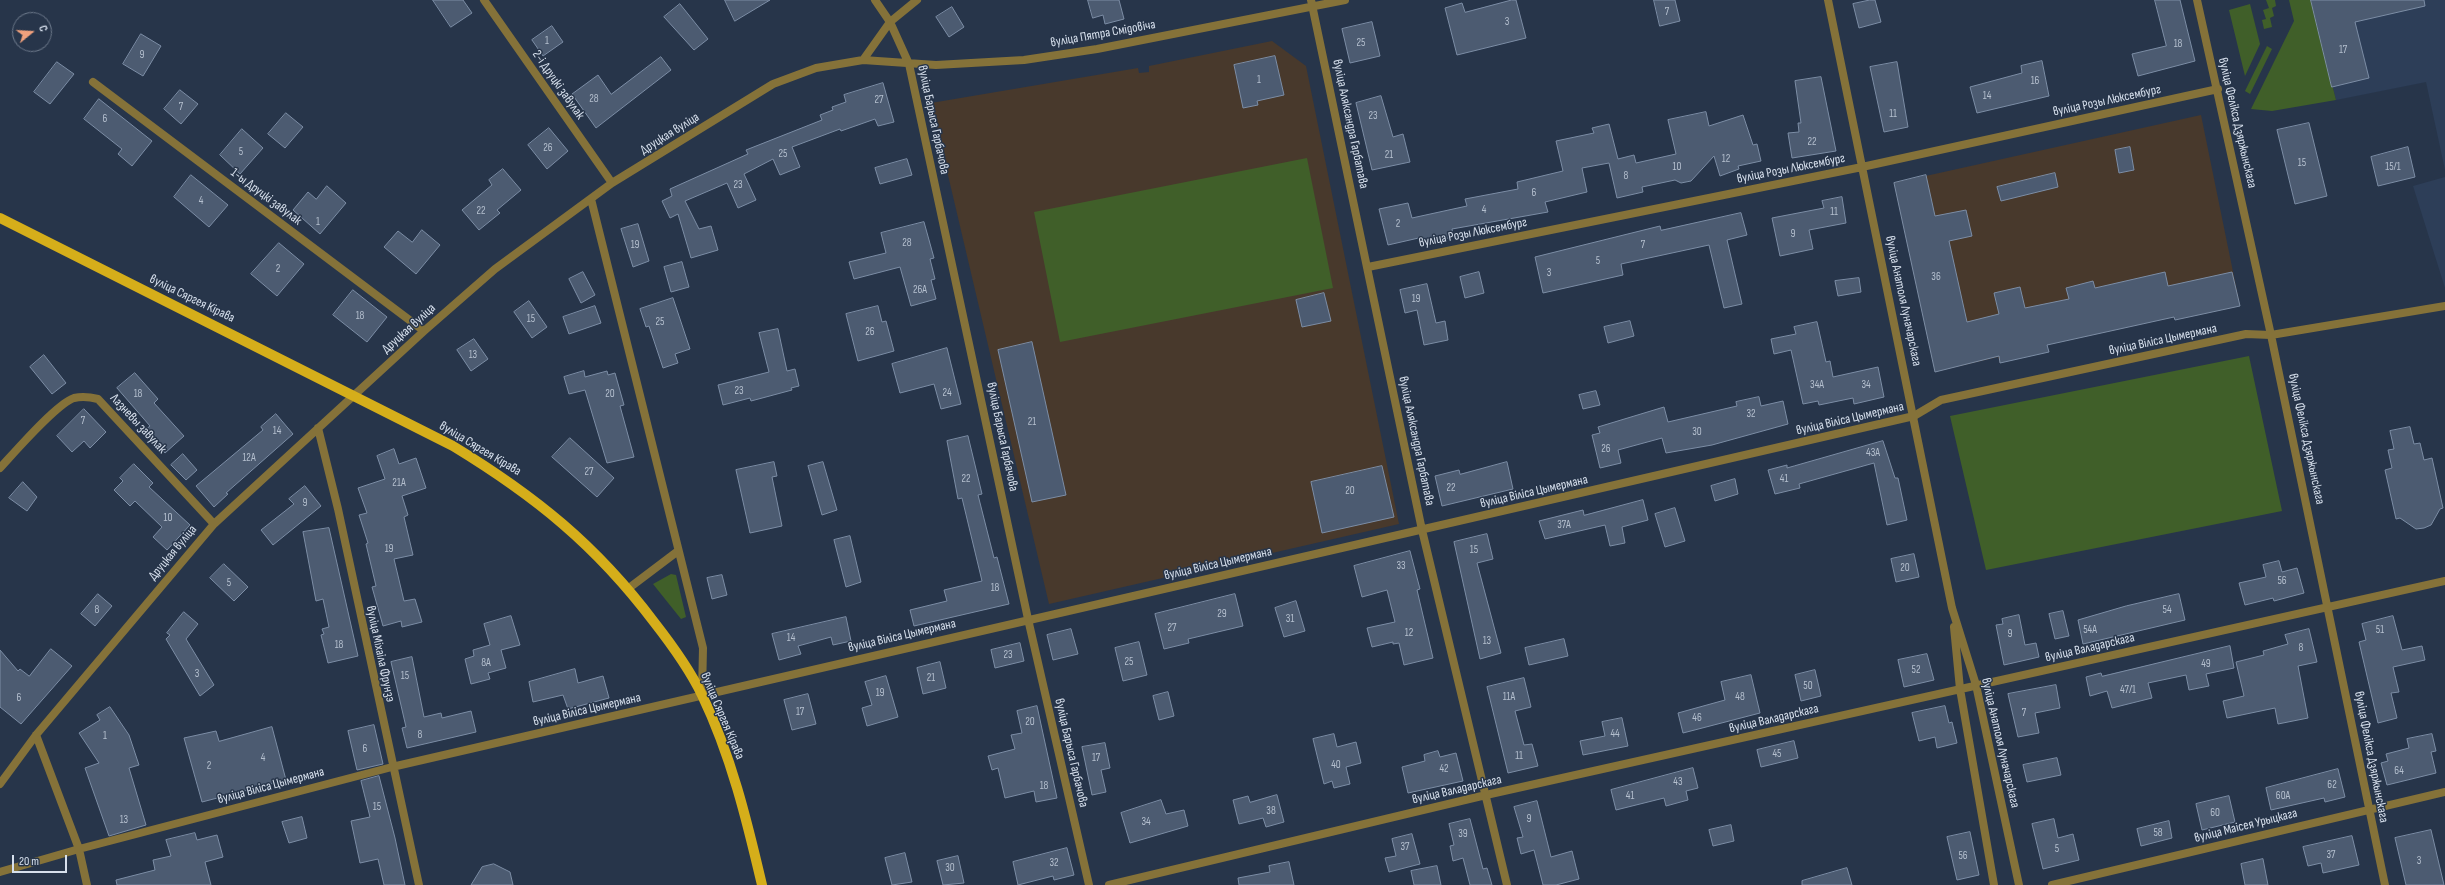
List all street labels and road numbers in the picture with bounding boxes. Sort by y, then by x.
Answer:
street label: вуліца Пятра Смідовіча [1049,17,1157,51]
street label: 2-і Друцкі завулак [528,47,588,123]
street label: вуліца Фелікса Дзяржынскага [2214,56,2260,190]
street label: вуліца Аляксандра Гарбатава [1329,58,1371,190]
street label: вуліца Барыса Гарбачова [914,64,952,176]
street label: вуліца Розы Люксембург [2052,82,2162,120]
street label: Друцкая вуліца [637,110,703,158]
street label: вуліца Розы Люксембург [1736,151,1846,187]
street label: 1-ы Друцкі завулак [227,165,305,229]
street label: вуліца Розы Люксембург [1418,215,1528,251]
street label: вуліца Анатоля Луначарскага [1882,234,1924,368]
street label: вуліца Сяргея Кірава [147,272,237,326]
street label: Друцкая вуліца [379,301,439,357]
street label: вуліца Віліса Цымермана [2108,321,2218,359]
street label: вуліца Фелікса Дзяржынскага [2285,372,2327,506]
street label: вуліца Аляксандра Гарбатава [1395,375,1437,507]
street label: вуліца Барыса Гарбачова [983,381,1021,493]
street label: Лазневы завулак [107,391,169,457]
street label: вуліца Віліса Цымермана [1795,399,1905,439]
street label: вуліца Сяргея Кірава [436,418,524,480]
street label: вуліца Віліса Цымермана [1479,472,1589,512]
street label: Друцкая вуліца [146,522,200,584]
street label: вуліца Віліса Цымермана [1163,544,1273,584]
street label: вуліца Міхаіла Фрунзэ [362,605,398,703]
street label: вуліца Віліса Цымермана [847,616,957,656]
street label: вуліца Валадарскага [2044,630,2136,666]
street label: вуліца Сяргея Кірава [697,670,747,762]
street label: вуліца Анатоля Луначарскага [1977,677,2023,809]
street label: вуліца Віліса Цымермана [532,690,642,730]
street label: вуліца Фелікса Дзяржынскага [2351,690,2391,824]
street label: вуліца Барыса Гарбачова [1051,697,1091,809]
street label: вуліца Валадарскага [1728,701,1820,737]
street label: вуліца Віліса Цымермана [216,764,326,808]
street label: вуліца Валадарскага [1411,772,1503,808]
street label: вуліца Маісея Урыцкага [2193,806,2299,846]

